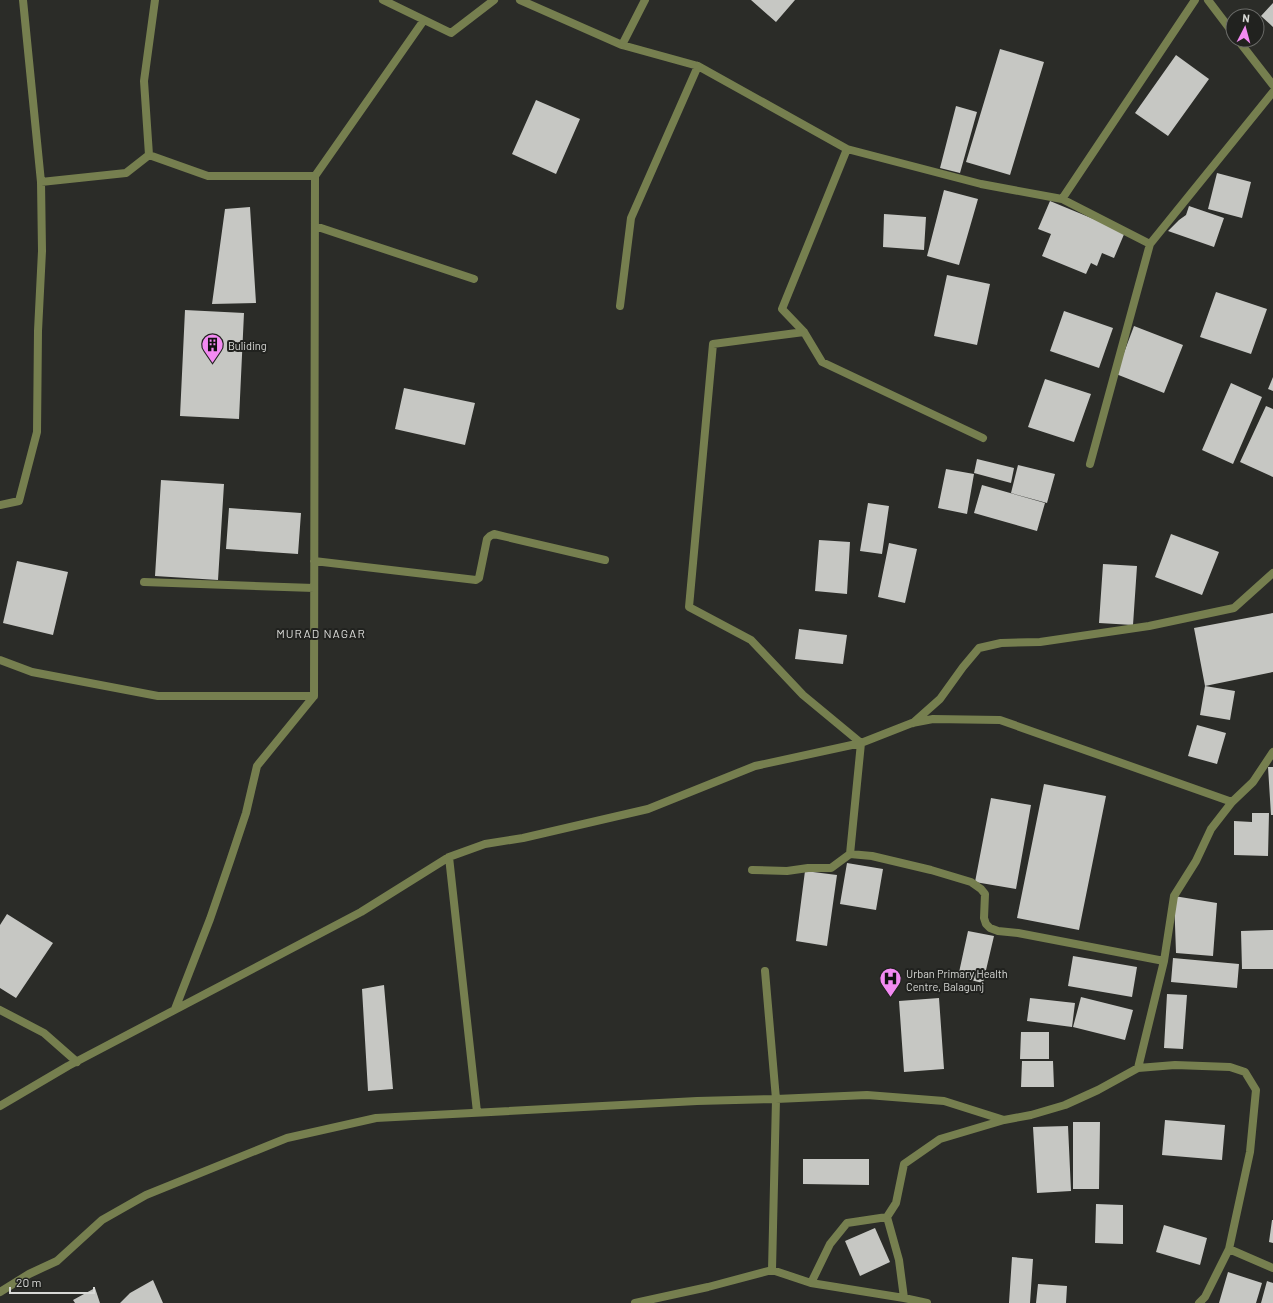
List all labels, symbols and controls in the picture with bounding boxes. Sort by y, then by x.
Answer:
north arrow [1225,8,1265,48]
text: N [1242,11,1250,24]
building icon: Buliding [199,332,225,365]
place label: Buliding [228,339,267,352]
district label: MURAD NAGAR [276,626,366,640]
hospital icon: Urban Primary Health Centre, Balagunj [877,966,903,999]
place label: Urban Primary Health Centre, Balagunj [906,967,1008,993]
scale bar [10,1269,94,1295]
text: 20 m [16,1275,42,1289]

